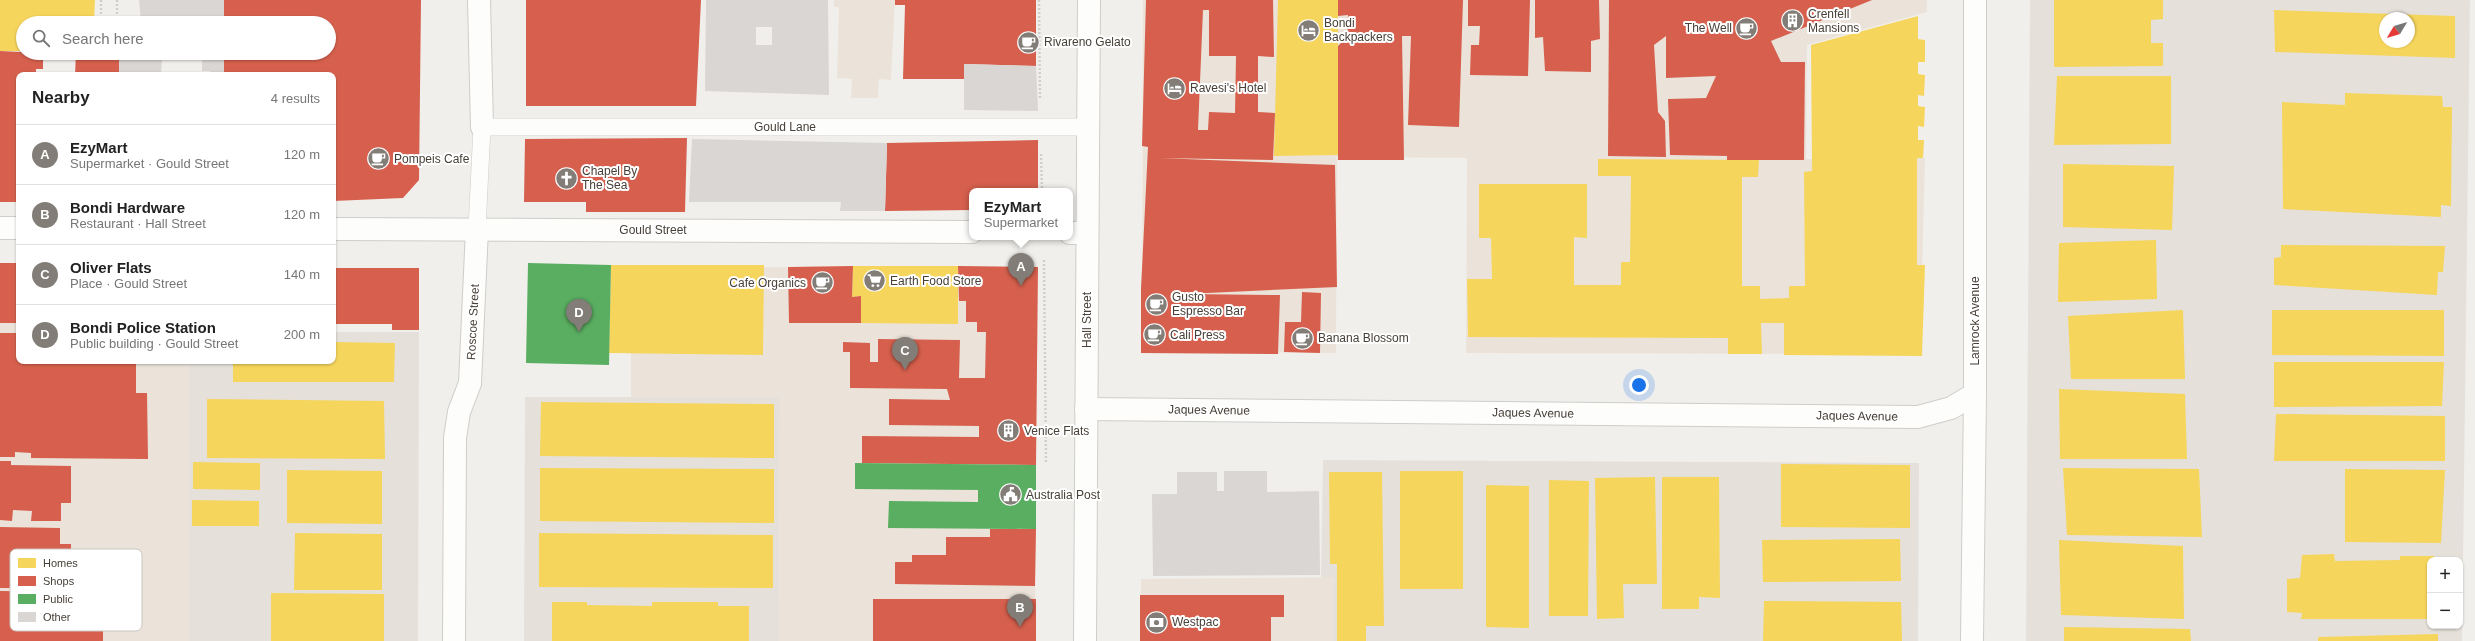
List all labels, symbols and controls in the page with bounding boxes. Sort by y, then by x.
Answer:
place label: Crenfell Mansions [1808,7,1859,35]
building icon: Crenfell Mansions [1779,8,1805,34]
north arrow [2379,12,2415,48]
cafe icon: The Well [1734,15,1760,41]
search box [16,16,336,60]
place label: Bondi Backpackers [1324,16,1393,44]
hotel icon: Bondi Backpackers [1295,17,1321,43]
place label: The Well [1685,21,1732,35]
icon: search [30,27,52,49]
cafe icon: Rivareno Gelato [1015,29,1041,55]
text: Search here [62,30,144,47]
place label: Rivareno Gelato [1044,35,1131,49]
hotel icon: Ravesi's Hotel [1162,75,1188,101]
place label: Ravesi's Hotel [1190,81,1266,95]
text: Nearby [32,88,90,107]
text: 4 results [271,91,320,106]
street label: Gould Lane [754,120,816,134]
text: EzyMart [70,139,128,156]
cafe icon: Pompeis Cafe [365,146,391,172]
text: A [40,147,50,162]
text: 120 m [284,147,320,162]
place label: Pompeis Cafe [394,152,470,166]
text: Supermarket · Gould Street [70,156,229,171]
place label: Chapel By The Sea [582,164,637,192]
church icon: Chapel By The Sea [554,165,580,191]
popup [969,188,1073,240]
text: EzyMart [984,198,1041,215]
text: Bondi Hardware [70,199,185,216]
text: B [40,207,50,222]
text: 120 m [284,207,320,222]
text: Supermarket [984,215,1058,230]
text: Restaurant · Hall Street [70,216,206,231]
street label: Gould Street [619,223,687,237]
pin: A [1008,253,1034,286]
text: Oliver Flats [70,259,152,276]
text: C [40,267,50,282]
text: 140 m [284,267,320,282]
supermarket icon: Earth Food Store [861,268,887,294]
cafe icon: Cafe Organics [809,270,835,296]
place label: Earth Food Store [890,274,982,288]
text: Place · Gould Street [70,276,187,291]
place label: Cafe Organics [729,276,806,290]
street label: Lamrock Avenue [1968,276,1982,366]
street label: Roscoe Street [464,283,482,360]
place label: Gusto Espresso Bar [1172,290,1244,318]
street label: Hall Street [1080,291,1094,348]
cafe icon: Gusto Espresso Bar [1143,291,1169,317]
pin: D [566,299,592,332]
text: Bondi Police Station [70,319,216,336]
cafe icon: Cali Press [1142,322,1168,348]
cafe icon: Banana Blossom [1289,325,1315,351]
text: D [40,327,50,342]
text: 200 m [284,327,320,342]
place label: Cali Press [1170,328,1225,342]
place label: Banana Blossom [1318,331,1409,345]
text: Public building · Gould Street [70,336,238,351]
pin: C [892,337,918,370]
your location [1629,375,1649,395]
street label: Jaques Avenue [1168,402,1250,418]
street label: Jaques Avenue [1492,405,1574,421]
street label: Jaques Avenue [1816,408,1898,424]
building icon: Venice Flats [995,418,1021,444]
place label: Venice Flats [1024,424,1089,438]
public building icon: Australia Post [997,482,1023,508]
place label: Australia Post [1026,488,1101,502]
legend [10,549,142,631]
text: Homes [43,557,78,569]
map controls [2427,557,2463,629]
button: + [2427,557,2463,593]
text: Shops [43,575,75,587]
text: Public [43,593,73,605]
button: − [2427,593,2463,629]
pin: B [1007,594,1033,627]
bank icon: Westpac [1144,609,1170,635]
text: Other [43,611,71,623]
place label: Westpac [1172,615,1218,629]

